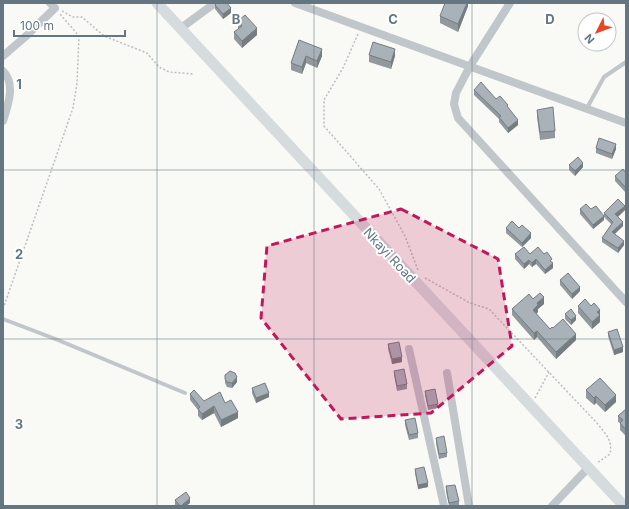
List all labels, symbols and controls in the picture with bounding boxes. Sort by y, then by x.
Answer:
text: B [232,11,241,27]
text: C [388,11,398,27]
text: D [545,11,555,27]
scale bar [14,12,125,38]
north arrow [577,12,617,52]
text: 100 m [20,18,54,33]
text: N [582,31,598,46]
text: 1 [16,76,22,92]
street label: Nkayi Road [360,224,420,286]
text: 2 [15,246,23,262]
text: 3 [15,416,23,432]

